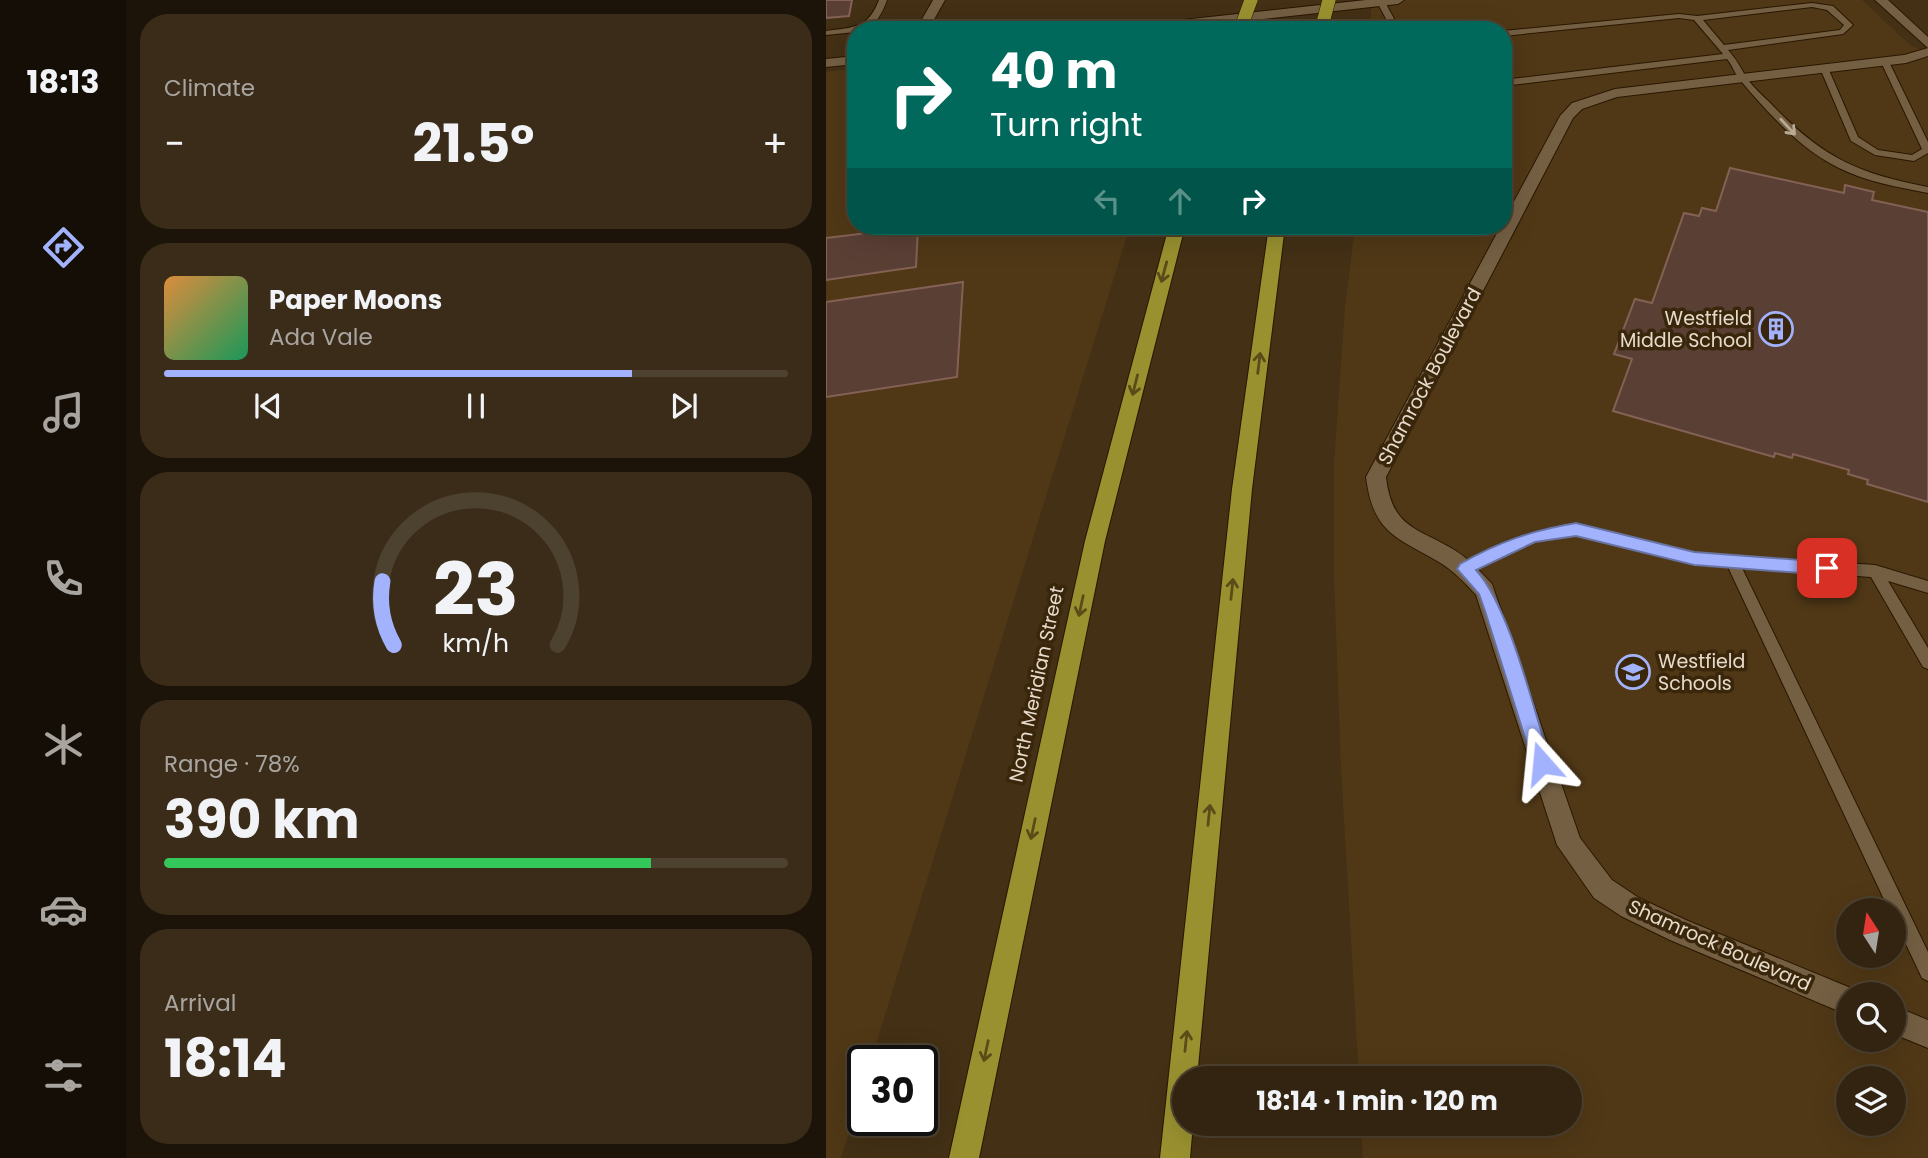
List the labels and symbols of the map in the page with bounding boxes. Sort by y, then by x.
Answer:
one-way arrow [1780,118,1797,135]
one-way arrow [1157,260,1170,283]
street label: Shamrock Boulevard [1371,283,1488,470]
place label: Westfield Middle School [1620,305,1752,354]
building icon: Westfield Middle School [1757,310,1795,348]
one-way arrow [1252,352,1265,375]
one-way arrow [1128,373,1141,396]
pin [1797,538,1857,598]
one-way arrow [1226,578,1239,600]
street label: North Meridian Street [1003,583,1070,785]
one-way arrow [1074,594,1088,617]
place label: Westfield Schools [1658,648,1745,697]
school or university icon: Westfield Schools [1614,653,1652,691]
position arrow [1505,726,1579,800]
one-way arrow [1203,804,1216,827]
one-way arrow [1026,817,1039,839]
street label: Shamrock Boulevard [1624,893,1815,998]
north arrow [1836,898,1906,968]
one-way arrow [1180,1030,1193,1053]
one-way arrow [978,1039,992,1062]
speed limit sign: 30 [847,1045,938,1136]

